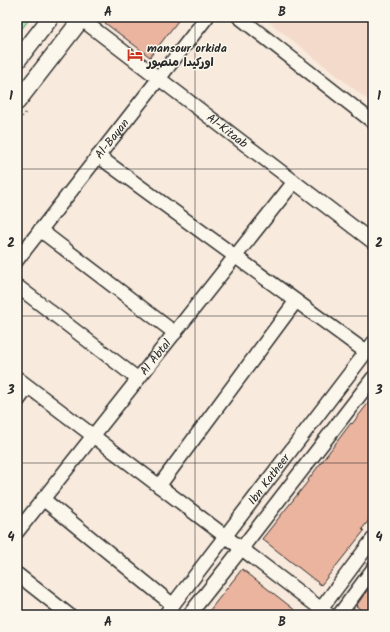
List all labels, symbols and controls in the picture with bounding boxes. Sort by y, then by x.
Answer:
text: A [104,2,112,23]
text: B [278,2,286,23]
place label: mansour orkida اوركيدا منصور [146,39,227,72]
hotel icon: mansour orkida اوركيدا منصور [126,46,144,64]
text: 1 [9,86,13,107]
text: 1 [377,86,381,107]
street label: Al-Kitaab [202,109,252,154]
street label: Al-Bayan [90,115,134,163]
text: 2 [7,233,15,254]
text: 2 [375,233,383,254]
street label: Al Abtal [135,335,176,380]
text: 3 [6,380,15,401]
text: 3 [374,380,383,401]
street label: Ibn Katheer [244,449,296,509]
text: 4 [7,527,15,548]
text: 4 [375,527,383,548]
text: A [104,612,112,632]
text: B [278,612,286,632]

